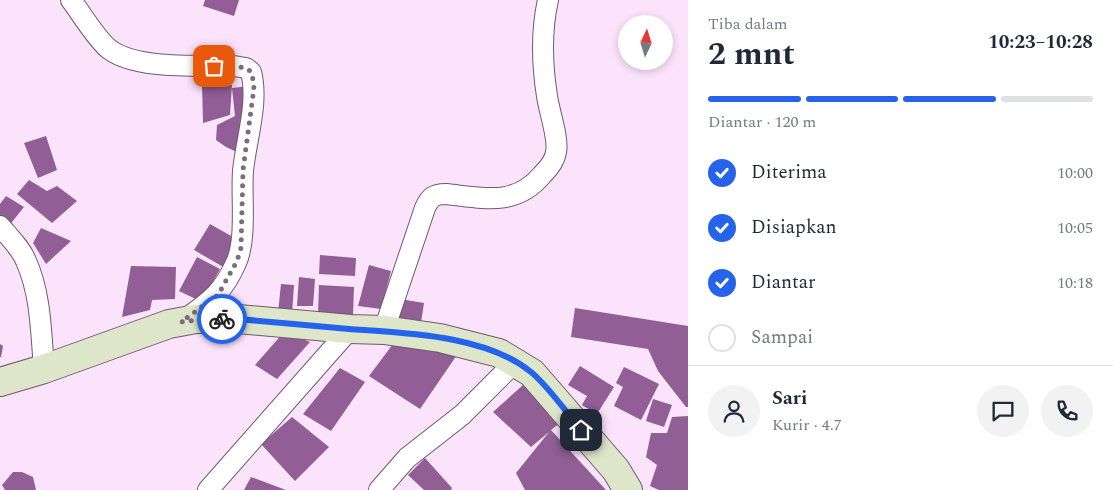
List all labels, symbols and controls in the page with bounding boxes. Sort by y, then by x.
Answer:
text: Tiba dalam [708,12,788,36]
north arrow [618,15,672,70]
map controls [618,15,673,70]
text: 10:23–10:28 [988,28,1093,57]
text: 2 mnt [708,30,795,79]
pin [193,45,235,87]
icon: bag [200,52,228,80]
text: Diantar · 120 m [708,110,816,134]
text: Diterima [751,158,827,187]
icon: check [708,159,736,187]
text: 10:00 [1057,161,1093,185]
text: Disiapkan [751,213,837,242]
icon: check [708,214,736,242]
text: 10:05 [1057,216,1093,240]
text: Diantar [751,268,816,297]
icon: check [708,269,736,297]
text: 10:18 [1057,271,1093,295]
courier [197,294,247,344]
icon: bike [208,305,236,333]
text: Sampai [751,323,813,352]
text: Sari [772,384,807,413]
button: person [708,385,760,437]
button: chat [977,385,1029,437]
button: phone [1041,385,1093,437]
pin [560,409,602,451]
text: Kurir · 4.7 [772,413,842,437]
icon: home [567,416,595,444]

